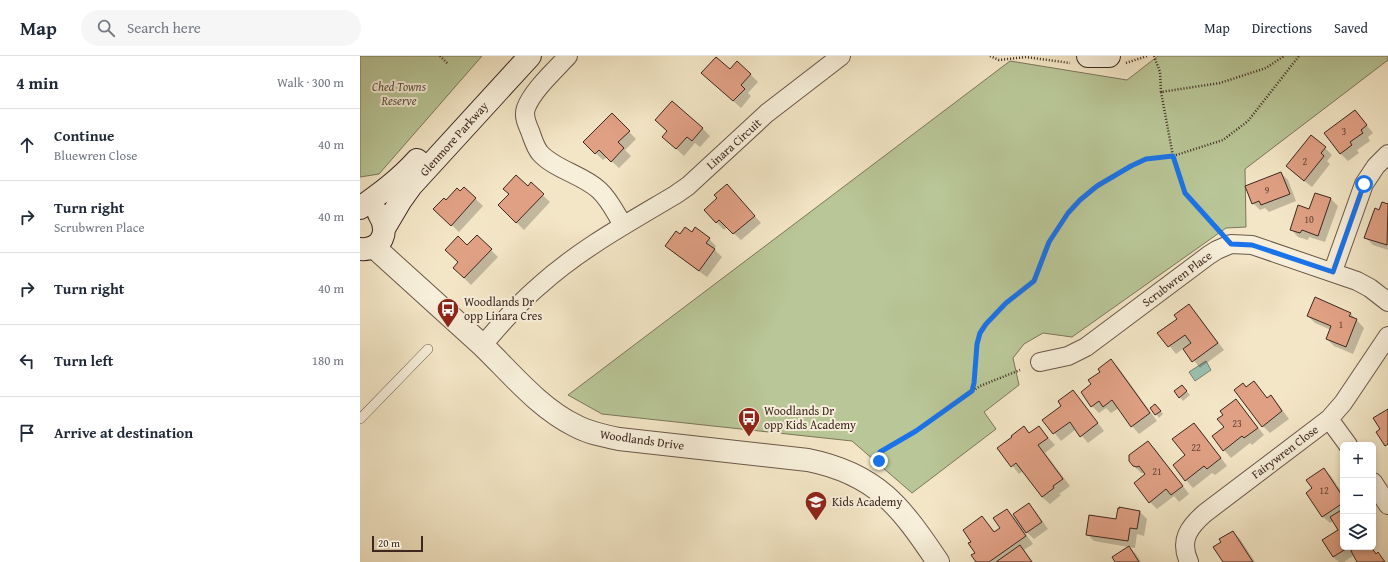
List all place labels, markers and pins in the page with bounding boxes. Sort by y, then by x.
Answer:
place label: Woodlands Dr opp Linara Cres [464,293,542,324]
bus stop icon: Woodlands Dr opp Linara Cres [435,296,461,329]
place label: Woodlands Dr opp Kids Academy [764,402,856,433]
bus stop icon: Woodlands Dr opp Kids Academy [736,405,762,438]
school or university icon: Kids Academy [803,489,829,522]
place label: Kids Academy [832,493,902,510]

